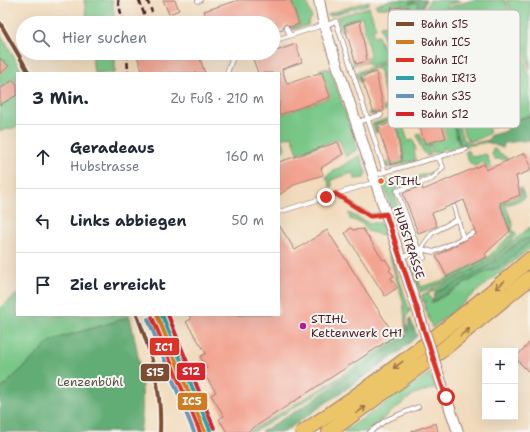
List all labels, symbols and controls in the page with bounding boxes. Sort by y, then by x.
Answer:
legend [388,10,520,128]
search box [16,16,280,60]
text: Bahn S15 [421,17,469,32]
icon: search [30,27,52,49]
text: Hier suchen [62,28,147,48]
text: Bahn IC5 [421,35,471,50]
text: Bahn IC1 [421,53,468,68]
text: Bahn IR13 [421,71,477,86]
text: 3 Min. [32,87,89,109]
text: Bahn S35 [421,89,472,104]
text: Zu Fuß · 210 m [171,90,264,107]
text: Bahn S12 [421,107,469,122]
text: Geradeaus [70,138,155,158]
icon: ahead [32,146,54,168]
text: 160 m [226,148,264,165]
text: Hubstrasse [70,158,139,175]
place label: STIHL [388,174,421,189]
marker: STIHL [376,176,386,186]
route end [317,188,335,206]
street label: HUBSTRASSE [390,205,428,281]
icon: left [32,210,54,232]
text: Links abbiegen [70,211,186,231]
text: 50 m [231,212,264,229]
icon: arrive [32,274,54,296]
text: Ziel erreicht [70,275,166,295]
one-way arrow [495,280,506,289]
place label: STIHL Kettenwerk CH1 [311,311,402,341]
marker: STIHL Kettenwerk CH1 [298,321,308,331]
one-way arrow [460,328,471,336]
line badge: IC1 [149,337,180,356]
text: IC1 [155,340,173,355]
map controls [482,348,518,420]
button: + [482,348,518,384]
one-way arrow [393,361,404,369]
line badge: S12 [176,362,206,381]
line badge: S15 [140,363,170,382]
text: S12 [182,364,200,379]
text: S15 [146,365,164,380]
park label: Lenzenbühl [57,374,123,390]
button: − [482,384,518,420]
route start [437,388,455,406]
line badge: IC5 [177,392,208,411]
text: IC5 [182,394,202,409]
one-way arrow [355,406,366,414]

